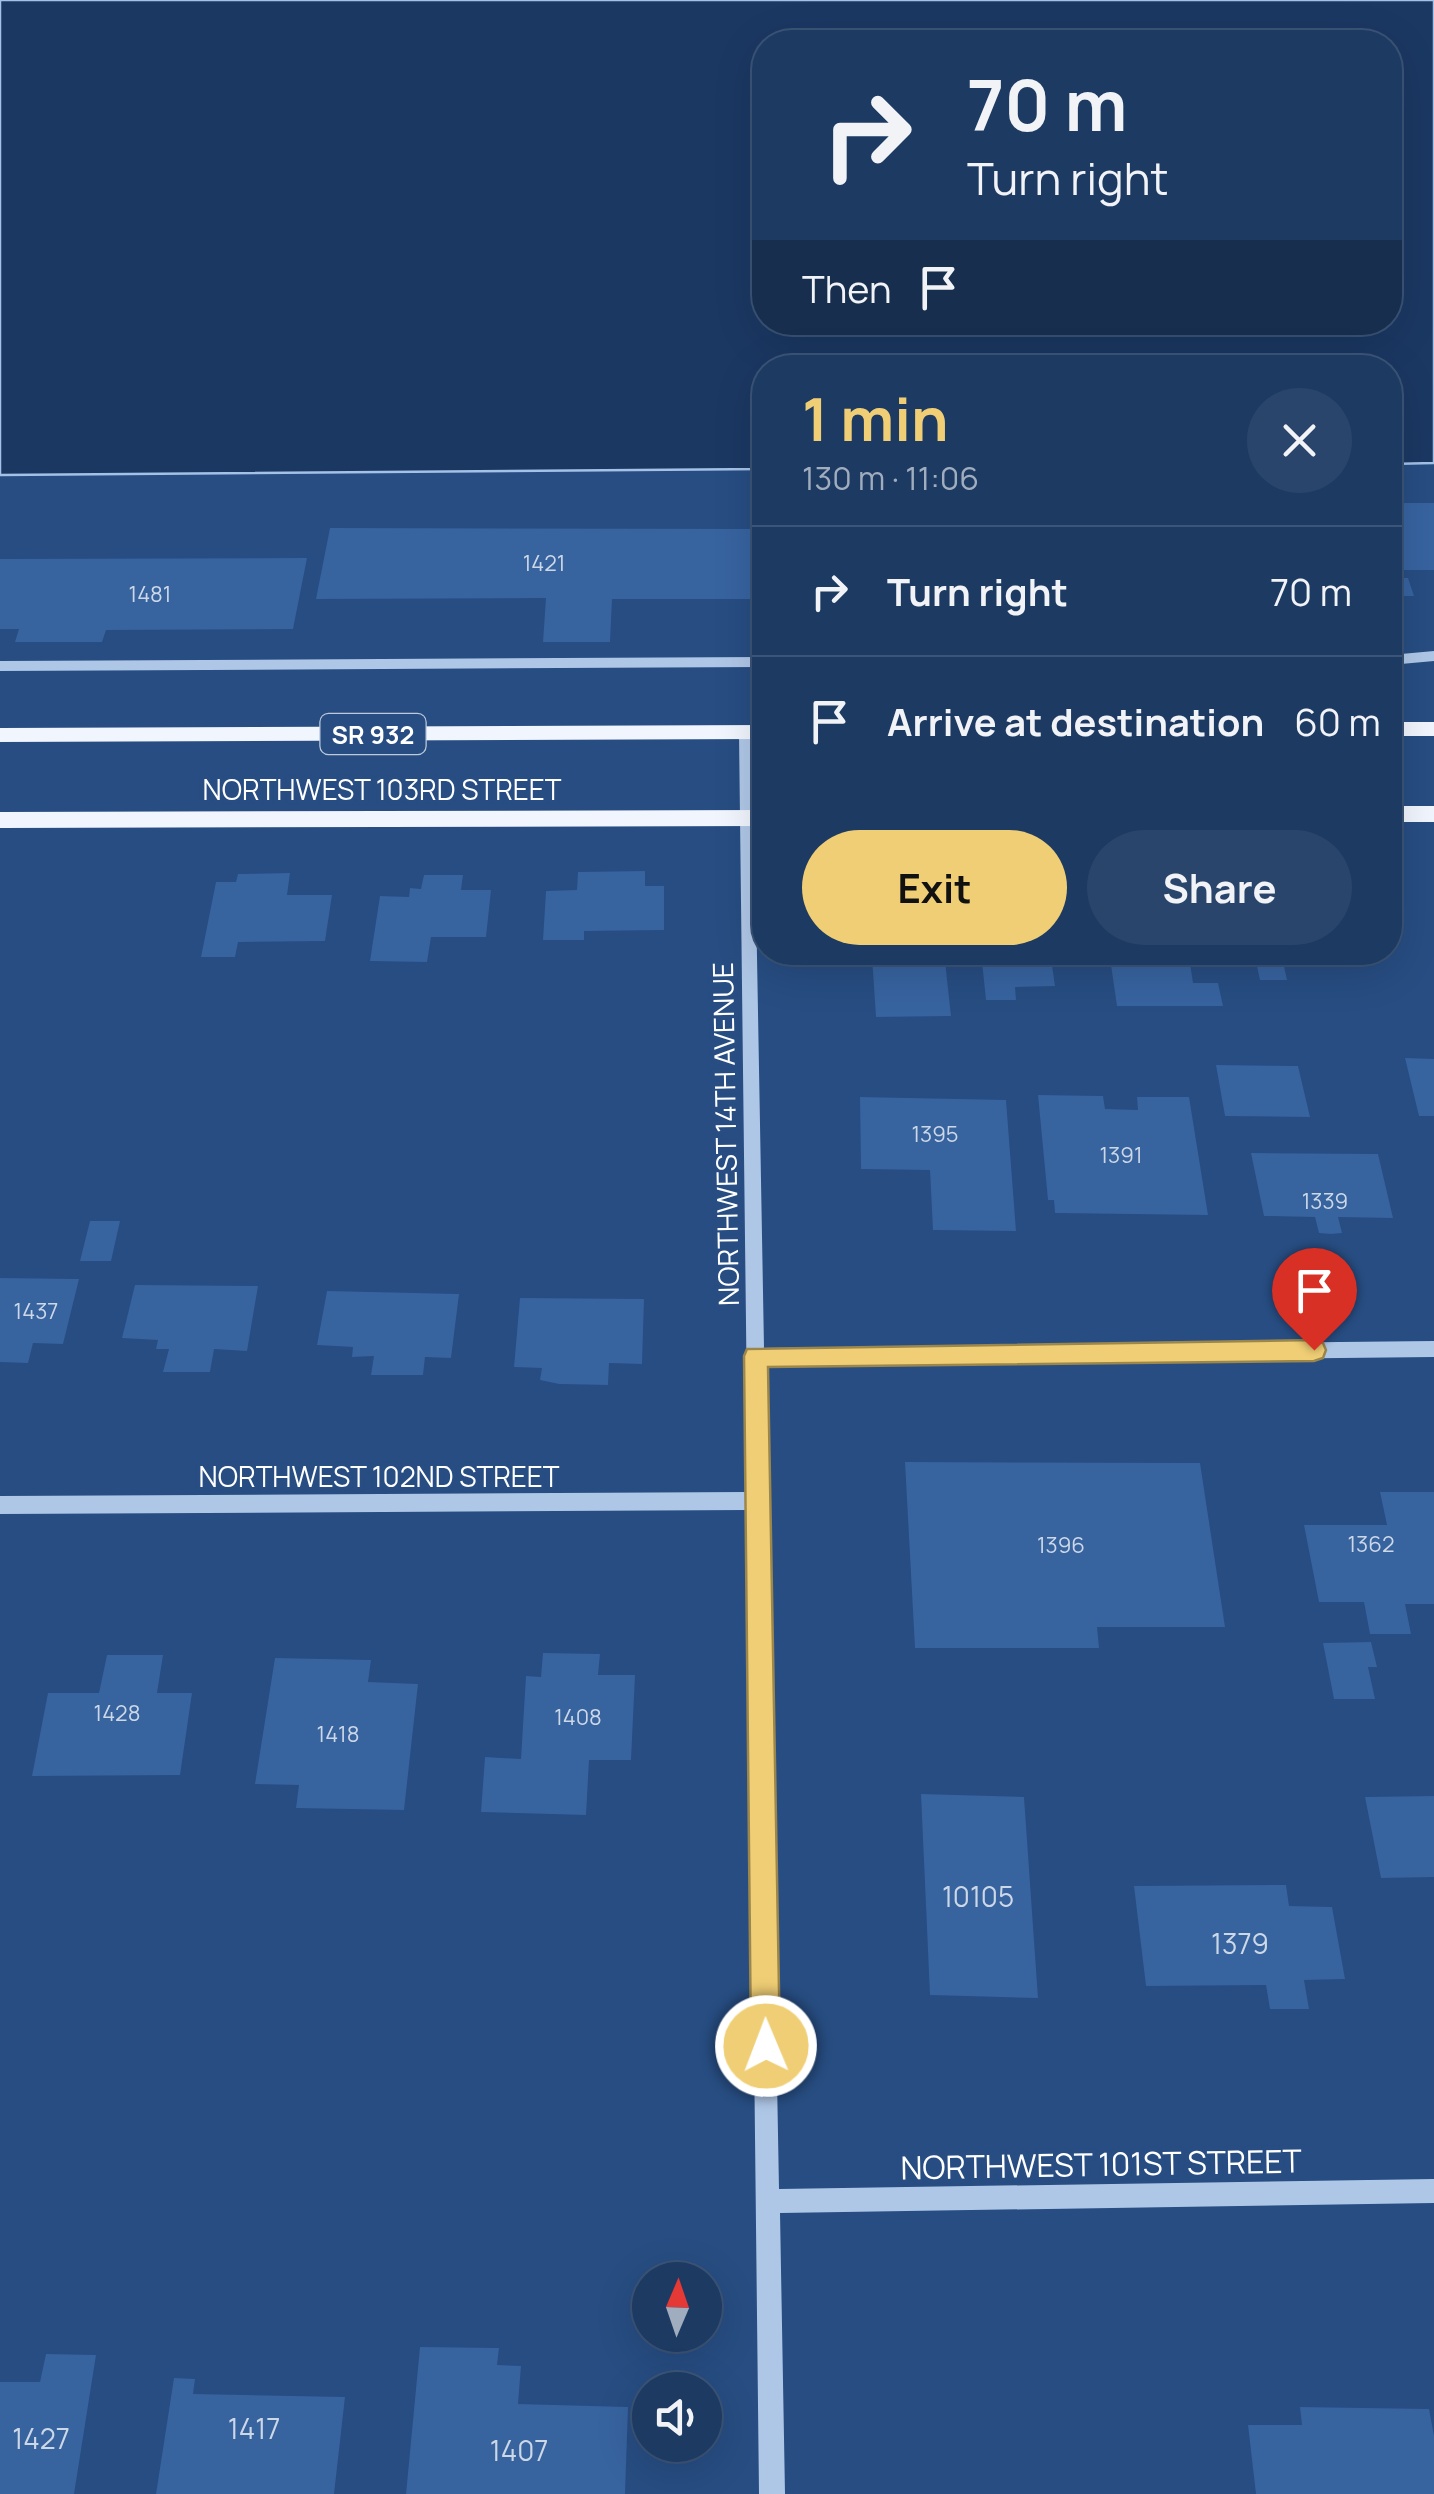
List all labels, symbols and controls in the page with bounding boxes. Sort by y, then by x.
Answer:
text: 70 m [967,56,1127,152]
icon: right [802,70,932,200]
text: Turn right [967,147,1168,209]
icon: arrive [911,260,966,315]
text: Then [802,262,891,314]
text: 1 min [802,377,949,459]
button: close [1247,388,1352,493]
text: 130 m · 11:06 [802,456,979,500]
house number: 1421 [523,548,565,578]
icon: right [802,564,857,619]
text: Turn right [887,565,1068,617]
text: 70 m [1270,565,1352,617]
house number: 1481 [129,579,171,609]
icon: arrive [802,694,857,749]
text: Arrive at destination [887,695,1264,747]
text: 60 m [1294,695,1381,747]
road number: SR 932 [320,714,426,754]
street label: NORTHWEST 103RD STREET [203,770,562,808]
button: Exit [802,830,1067,945]
button: Share [1087,830,1352,945]
street label: NORTHWEST 14TH AVENUE [703,962,747,1306]
house number: 1395 [911,1119,959,1149]
house number: 1391 [1100,1140,1142,1170]
house number: 1339 [1302,1186,1348,1216]
pin [1272,1248,1357,1351]
icon: arrive [1287,1263,1342,1318]
house number: 1437 [14,1296,58,1326]
street label: NORTHWEST 102ND STREET [199,1457,560,1495]
house number: 1362 [1348,1529,1394,1559]
house number: 1396 [1037,1530,1085,1560]
house number: 1428 [94,1698,140,1728]
house number: 1408 [554,1702,602,1732]
house number: 1418 [317,1719,359,1749]
house number: 10105 [942,1877,1014,1915]
house number: 1379 [1211,1924,1269,1962]
position arrow [714,1994,818,2098]
street label: NORTHWEST 101ST STREET [900,2139,1302,2189]
north arrow [632,2262,722,2352]
map controls [632,2262,722,2462]
button: sound [632,2372,722,2462]
house number: 1417 [228,2409,280,2447]
house number: 1427 [12,2419,70,2457]
house number: 1407 [490,2431,548,2469]

